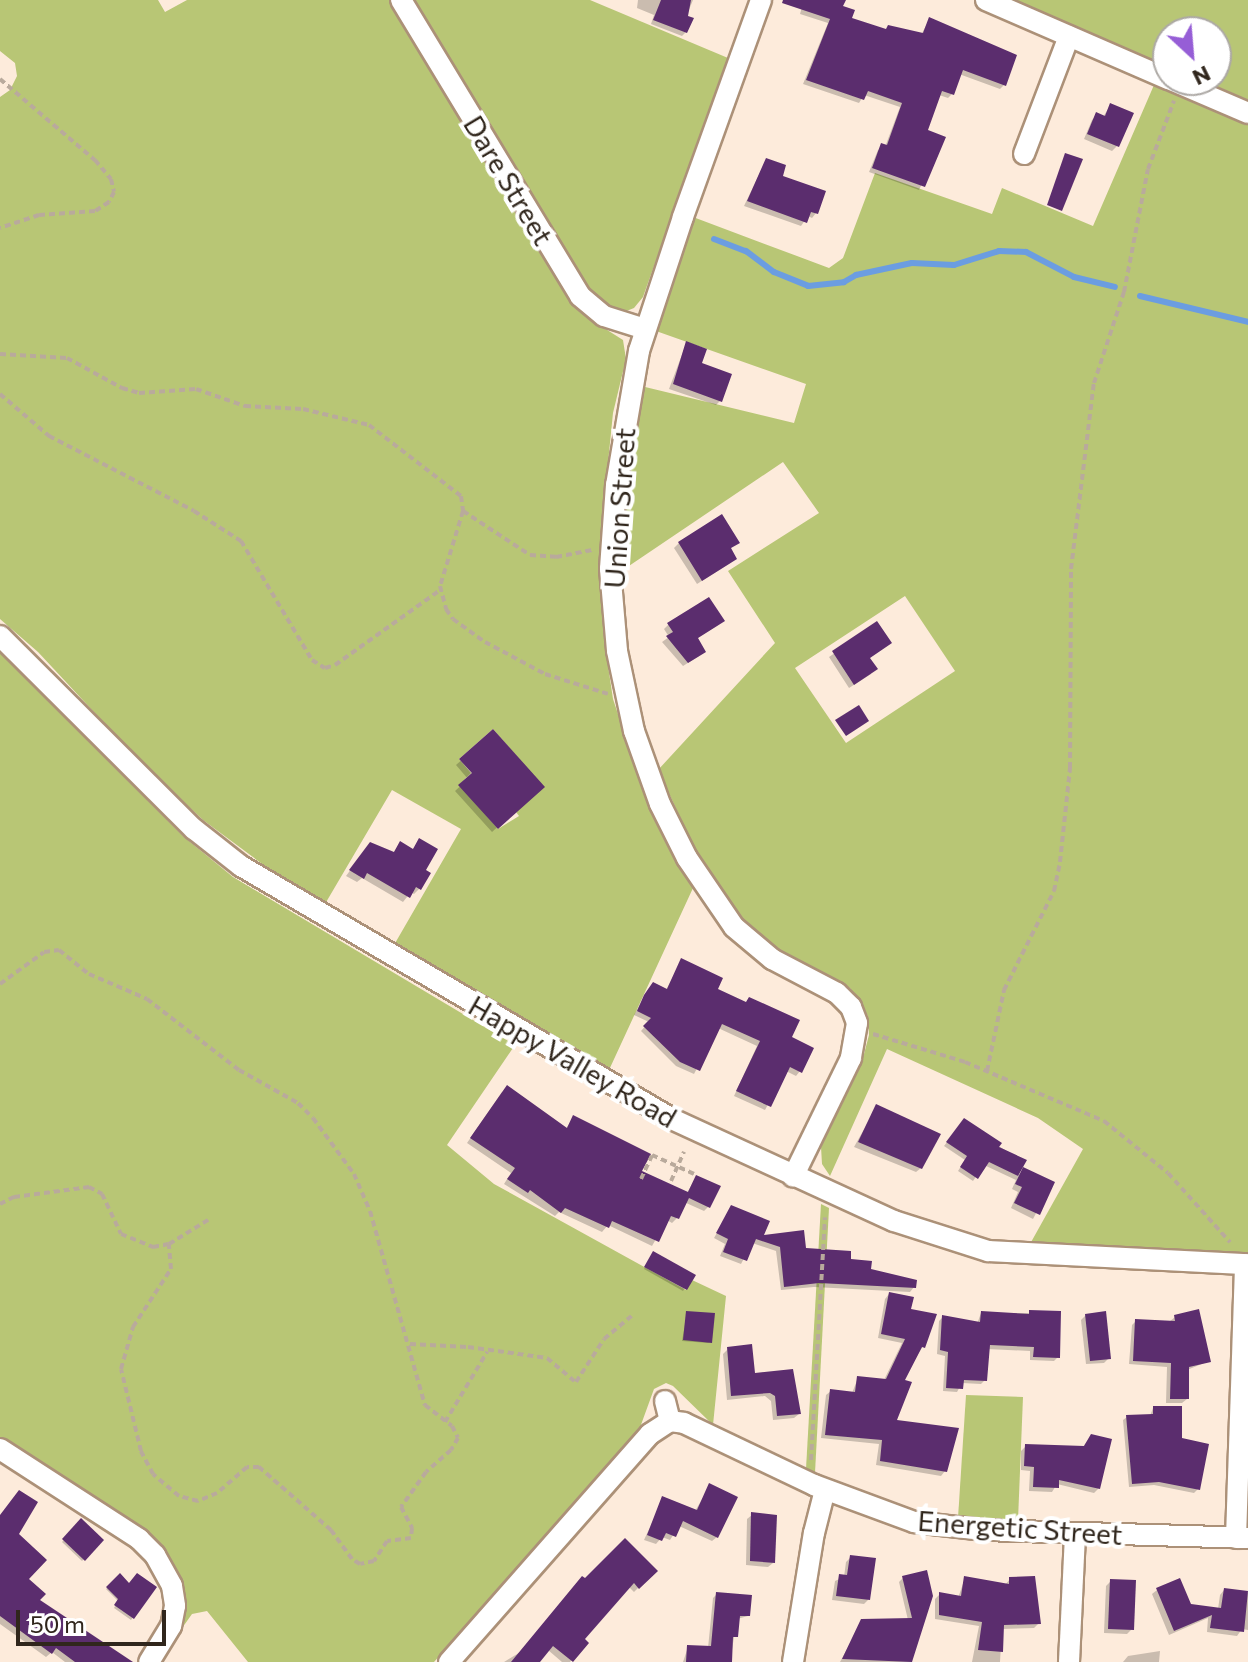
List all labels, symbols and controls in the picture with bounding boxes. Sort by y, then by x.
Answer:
north arrow [1152,16,1232,96]
text: N [1189,60,1215,92]
street label: Dare Street [457,109,561,251]
street label: Union Street [597,427,641,589]
street label: Happy Valley Road [463,988,683,1134]
street label: Energetic Street [917,1503,1123,1551]
scale bar [20,1594,170,1644]
text: 50 m [30,1609,85,1638]

